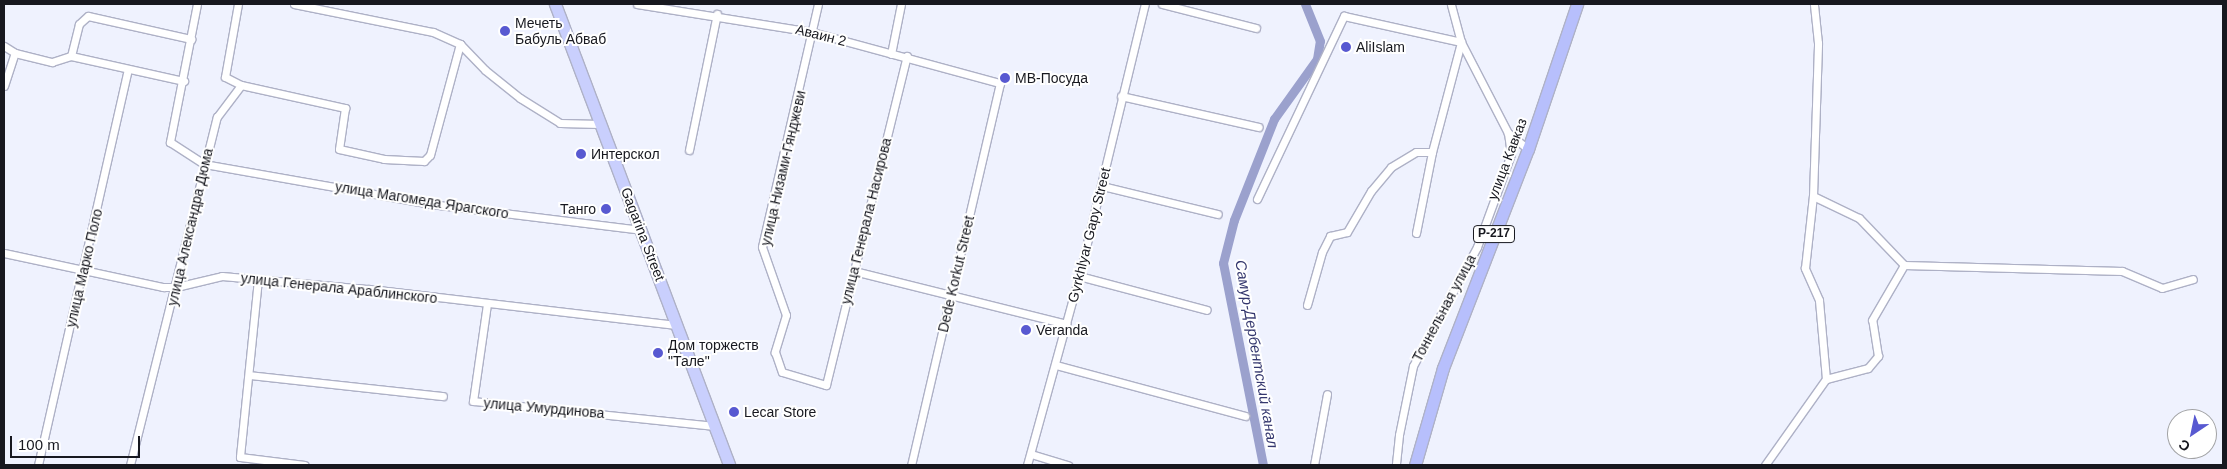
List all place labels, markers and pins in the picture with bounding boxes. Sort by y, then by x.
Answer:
place label: Мечеть Бабуль Абваб [515,15,606,48]
marker: Мечеть Бабуль Абваб [499,25,511,37]
place label: AliIslam [1356,39,1405,55]
marker: AliIslam [1340,41,1352,53]
place label: МВ-Посуда [1015,70,1088,86]
marker: МВ-Посуда [999,72,1011,84]
place label: Интерскол [591,146,660,162]
marker: Интерскол [575,148,587,160]
place label: Танго [560,201,596,217]
marker: Танго [600,203,612,215]
place label: Veranda [1036,322,1088,338]
marker: Veranda [1020,324,1032,336]
place label: Дом торжеств "Тале" [668,337,759,370]
marker: Дом торжеств "Тале" [652,347,664,359]
place label: Lecar Store [744,404,816,420]
marker: Lecar Store [728,406,740,418]

